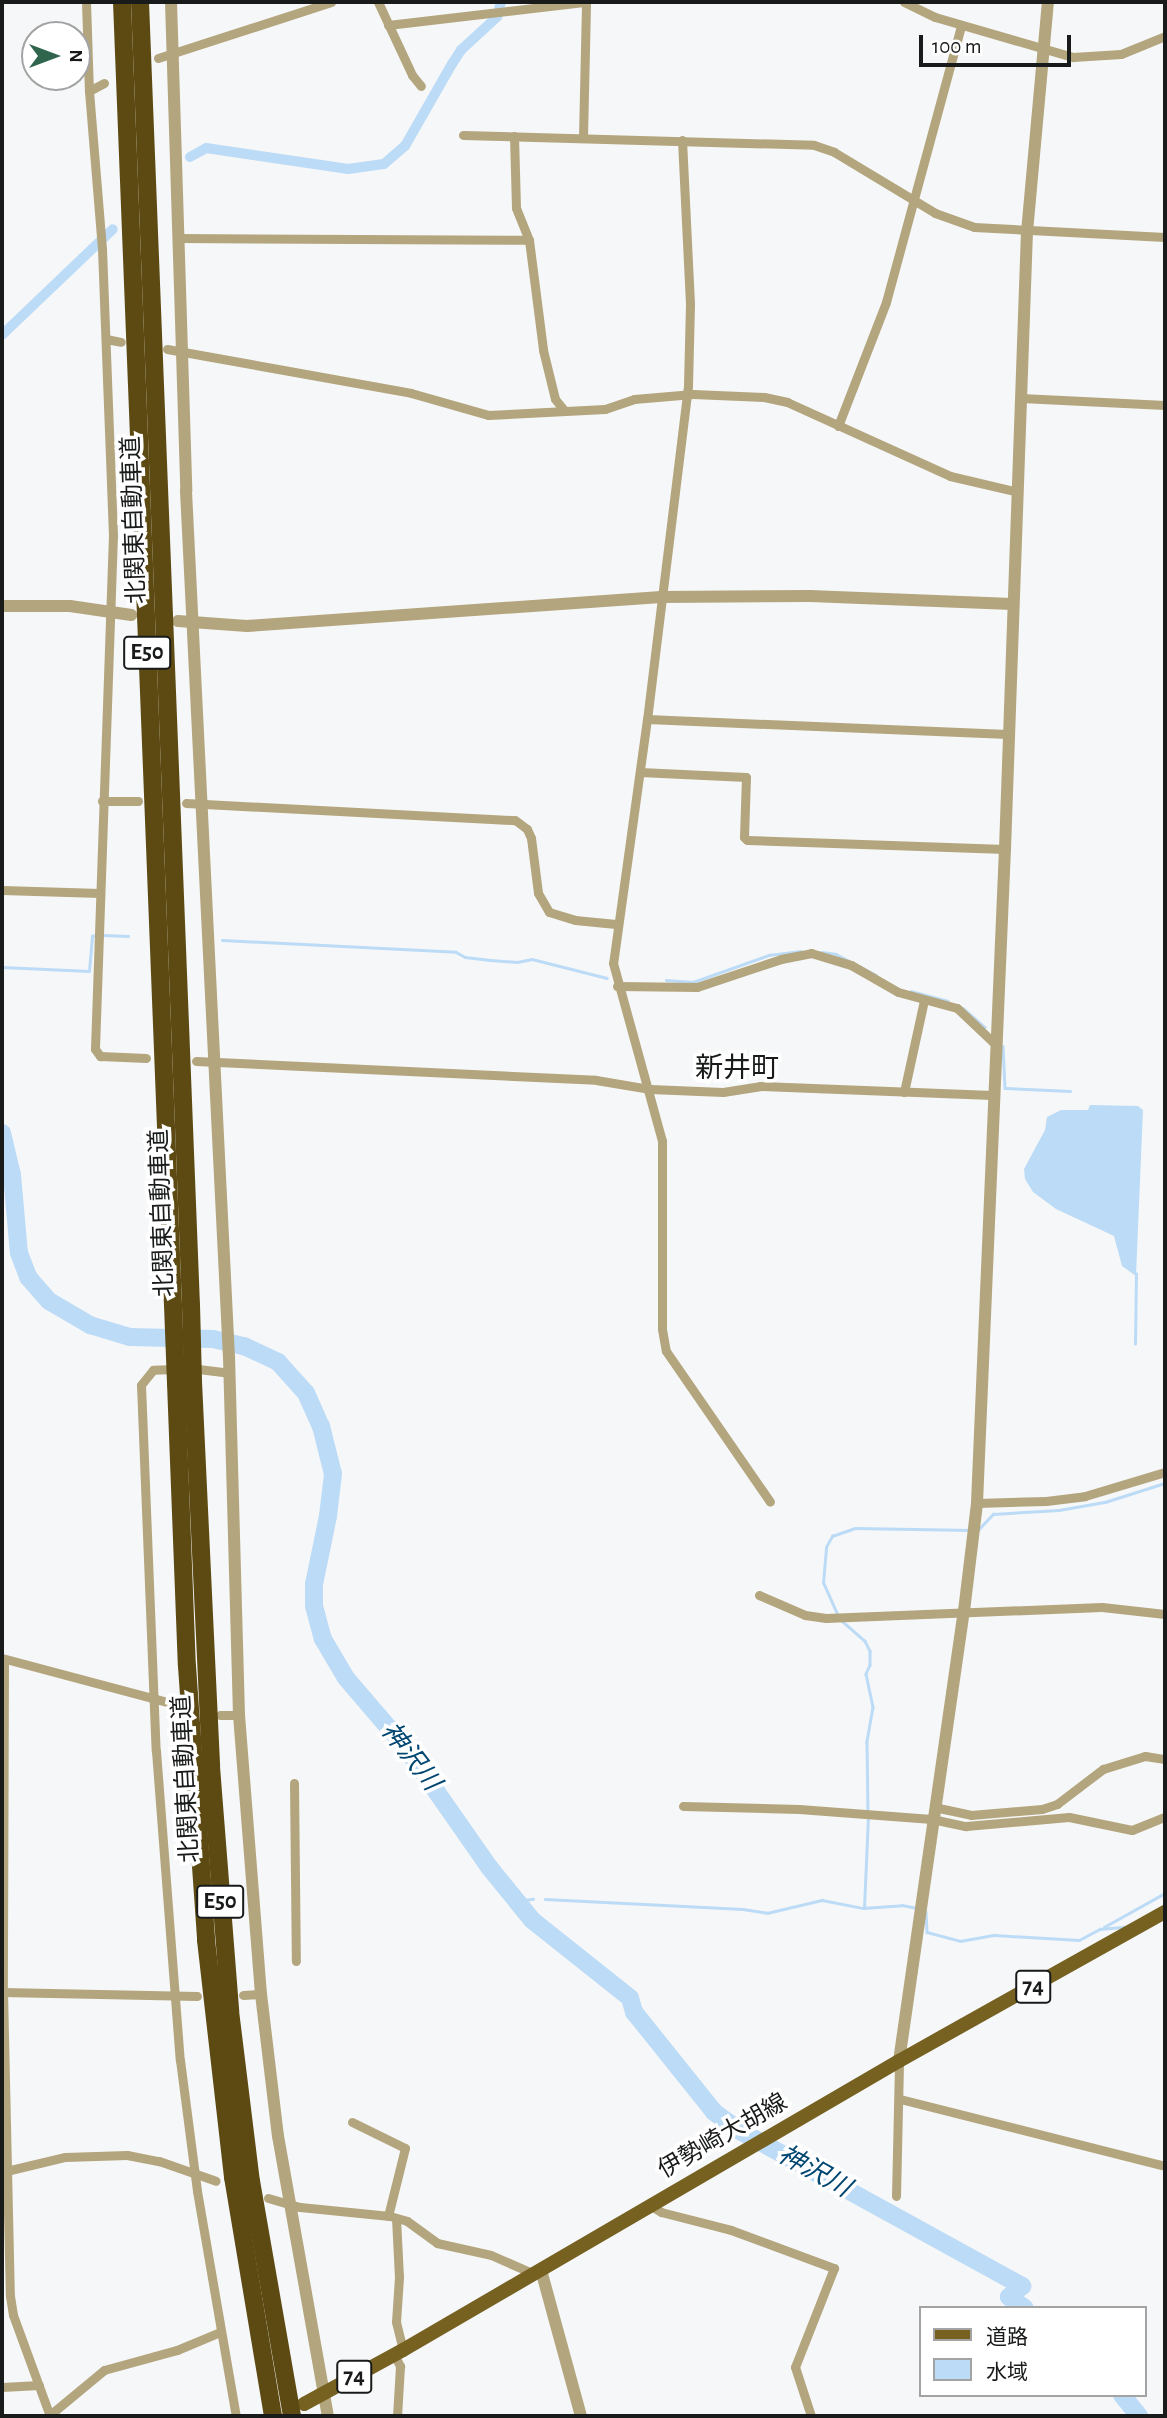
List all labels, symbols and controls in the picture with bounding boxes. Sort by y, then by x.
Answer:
north arrow [21,21,91,91]
scale bar [922,21,1074,65]
text: 100 m [932,36,982,57]
text: N [66,49,85,63]
street label: 北関東自動車道 [118,436,152,604]
road number: E50 [122,634,172,673]
district label: 新井町 [695,1052,779,1086]
street label: 北関東自動車道 [146,1129,180,1297]
street label: 北関東自動車道 [168,1694,206,1864]
water label: 神沢川 [374,1717,446,1797]
road number: E50 [196,1882,244,1922]
road number: 74 [1014,1968,1052,2006]
street label: 伊勢崎大胡線 [653,2089,793,2185]
water label: 神沢川 [772,2139,856,2205]
legend [918,2306,1146,2397]
text: 道路 [986,2327,1028,2348]
road number: 74 [335,2358,373,2396]
text: 水域 [986,2362,1028,2383]

